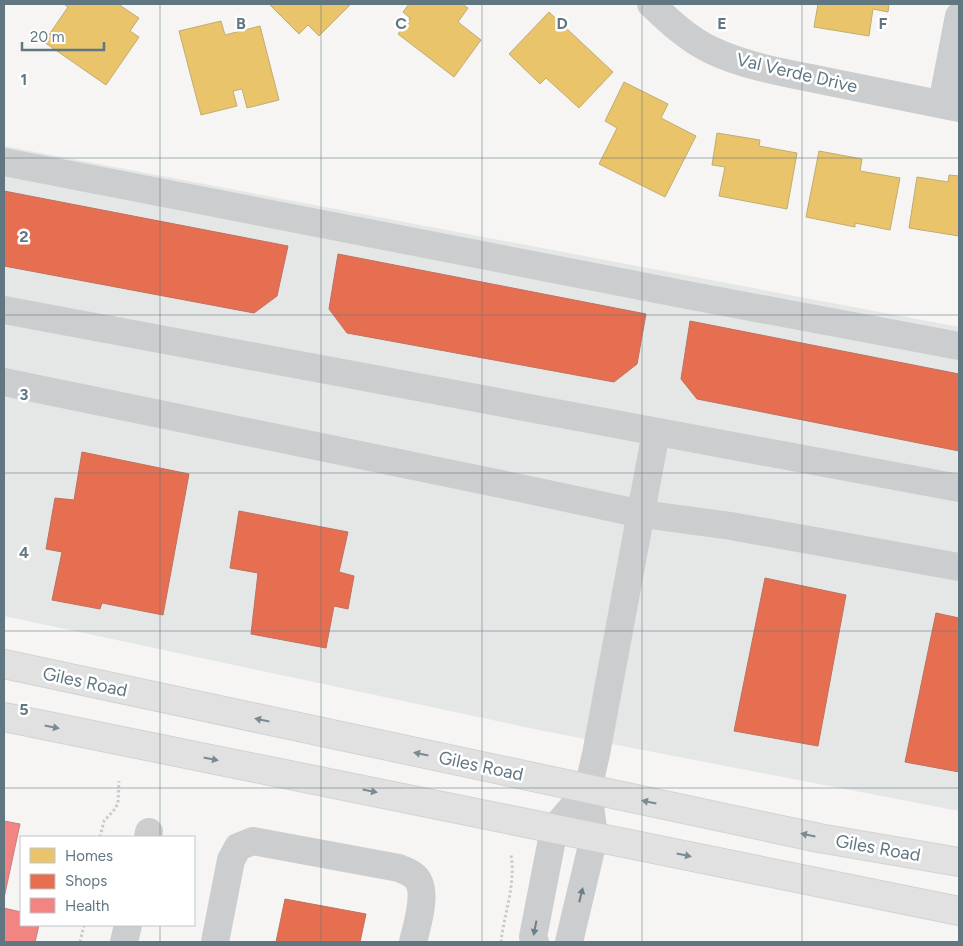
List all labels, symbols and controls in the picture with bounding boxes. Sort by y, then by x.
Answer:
text: B [236,14,246,33]
text: C [395,14,407,33]
text: D [556,14,568,33]
text: E [717,14,727,33]
text: F [879,14,888,33]
scale bar [22,20,105,52]
text: 20 m [30,28,64,46]
street label: Val Verde Drive [734,48,860,98]
text: 1 [21,70,27,89]
text: 2 [19,227,29,246]
text: 3 [20,385,29,404]
text: 4 [19,543,29,562]
street label: Giles Road [41,662,129,702]
text: 5 [19,700,29,719]
one-way arrow [254,715,270,723]
one-way arrow [44,723,59,731]
street label: Giles Road [437,746,525,786]
one-way arrow [413,749,429,757]
one-way arrow [203,755,218,763]
one-way arrow [362,788,378,796]
one-way arrow [641,798,656,806]
street label: Giles Road [834,830,922,866]
one-way arrow [799,831,815,839]
legend [20,836,195,926]
text: Homes [65,847,113,865]
one-way arrow [676,851,691,859]
text: Shops [65,872,107,890]
one-way arrow [577,887,585,902]
text: Health [65,897,109,915]
one-way arrow [530,920,538,936]

